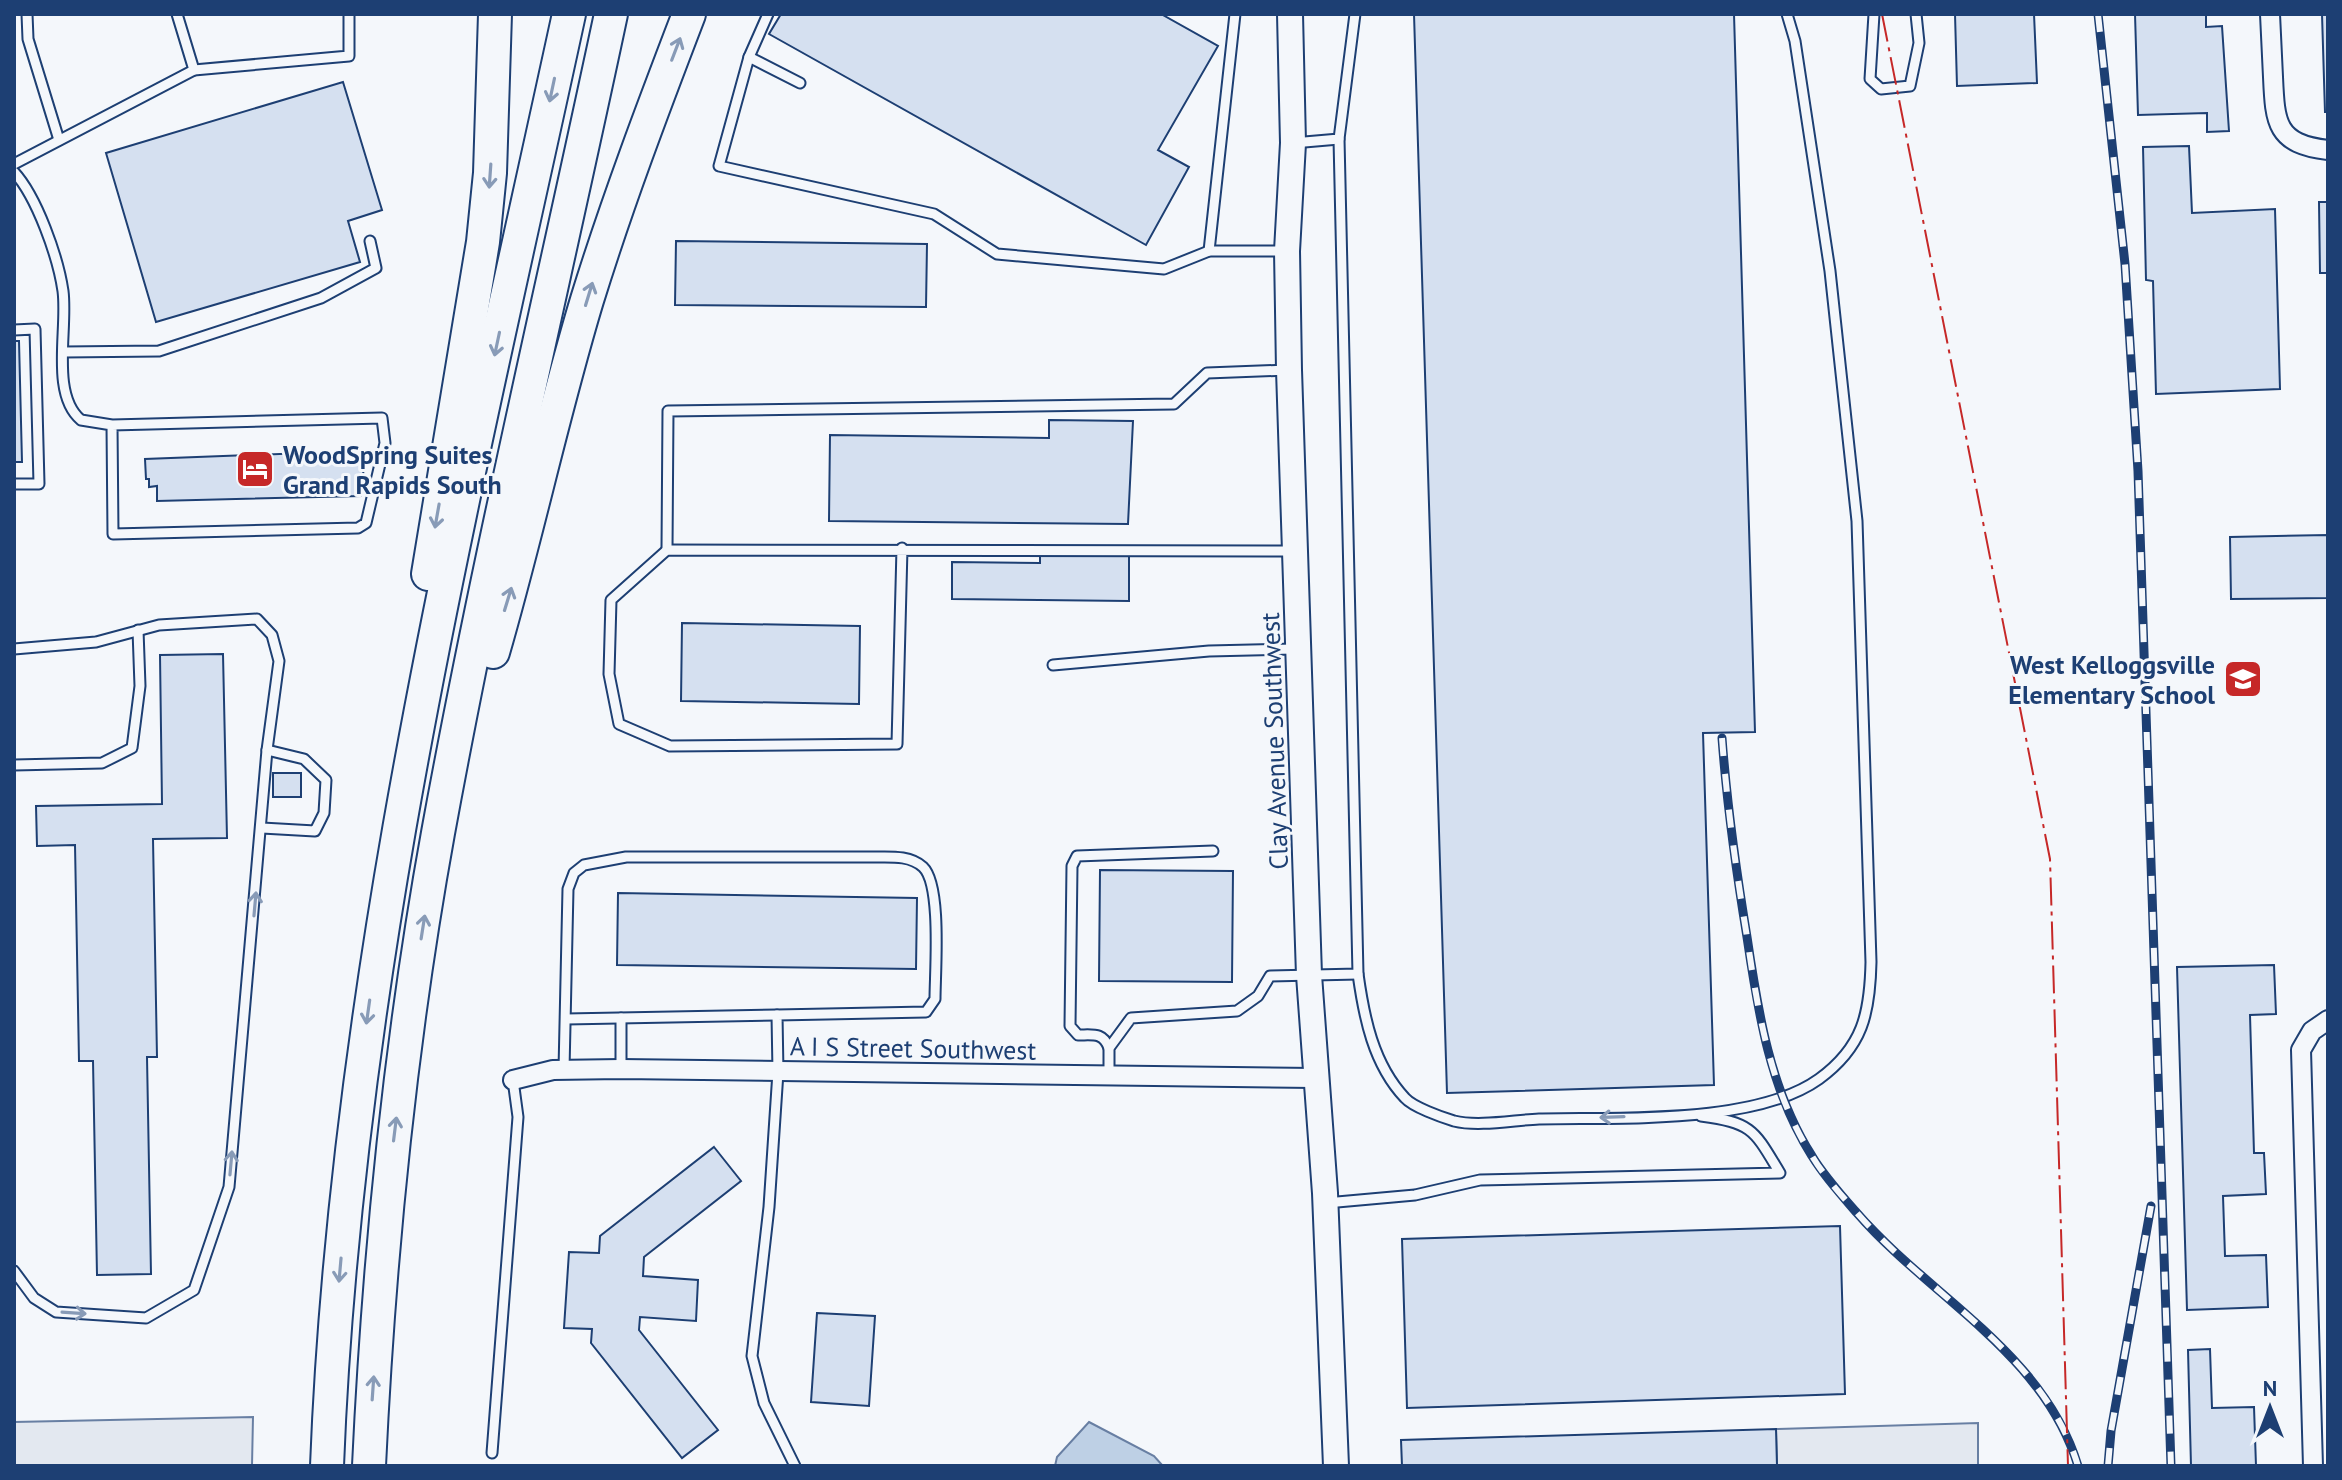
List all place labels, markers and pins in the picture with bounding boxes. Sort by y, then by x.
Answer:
place label: WoodSpring Suites Grand Rapids South [283,438,502,501]
hotel icon: WoodSpring Suites Grand Rapids South [234,448,276,490]
place label: West Kelloggsville Elementary School [2008,648,2215,711]
school or university icon: West Kelloggsville Elementary School [2222,658,2264,700]

